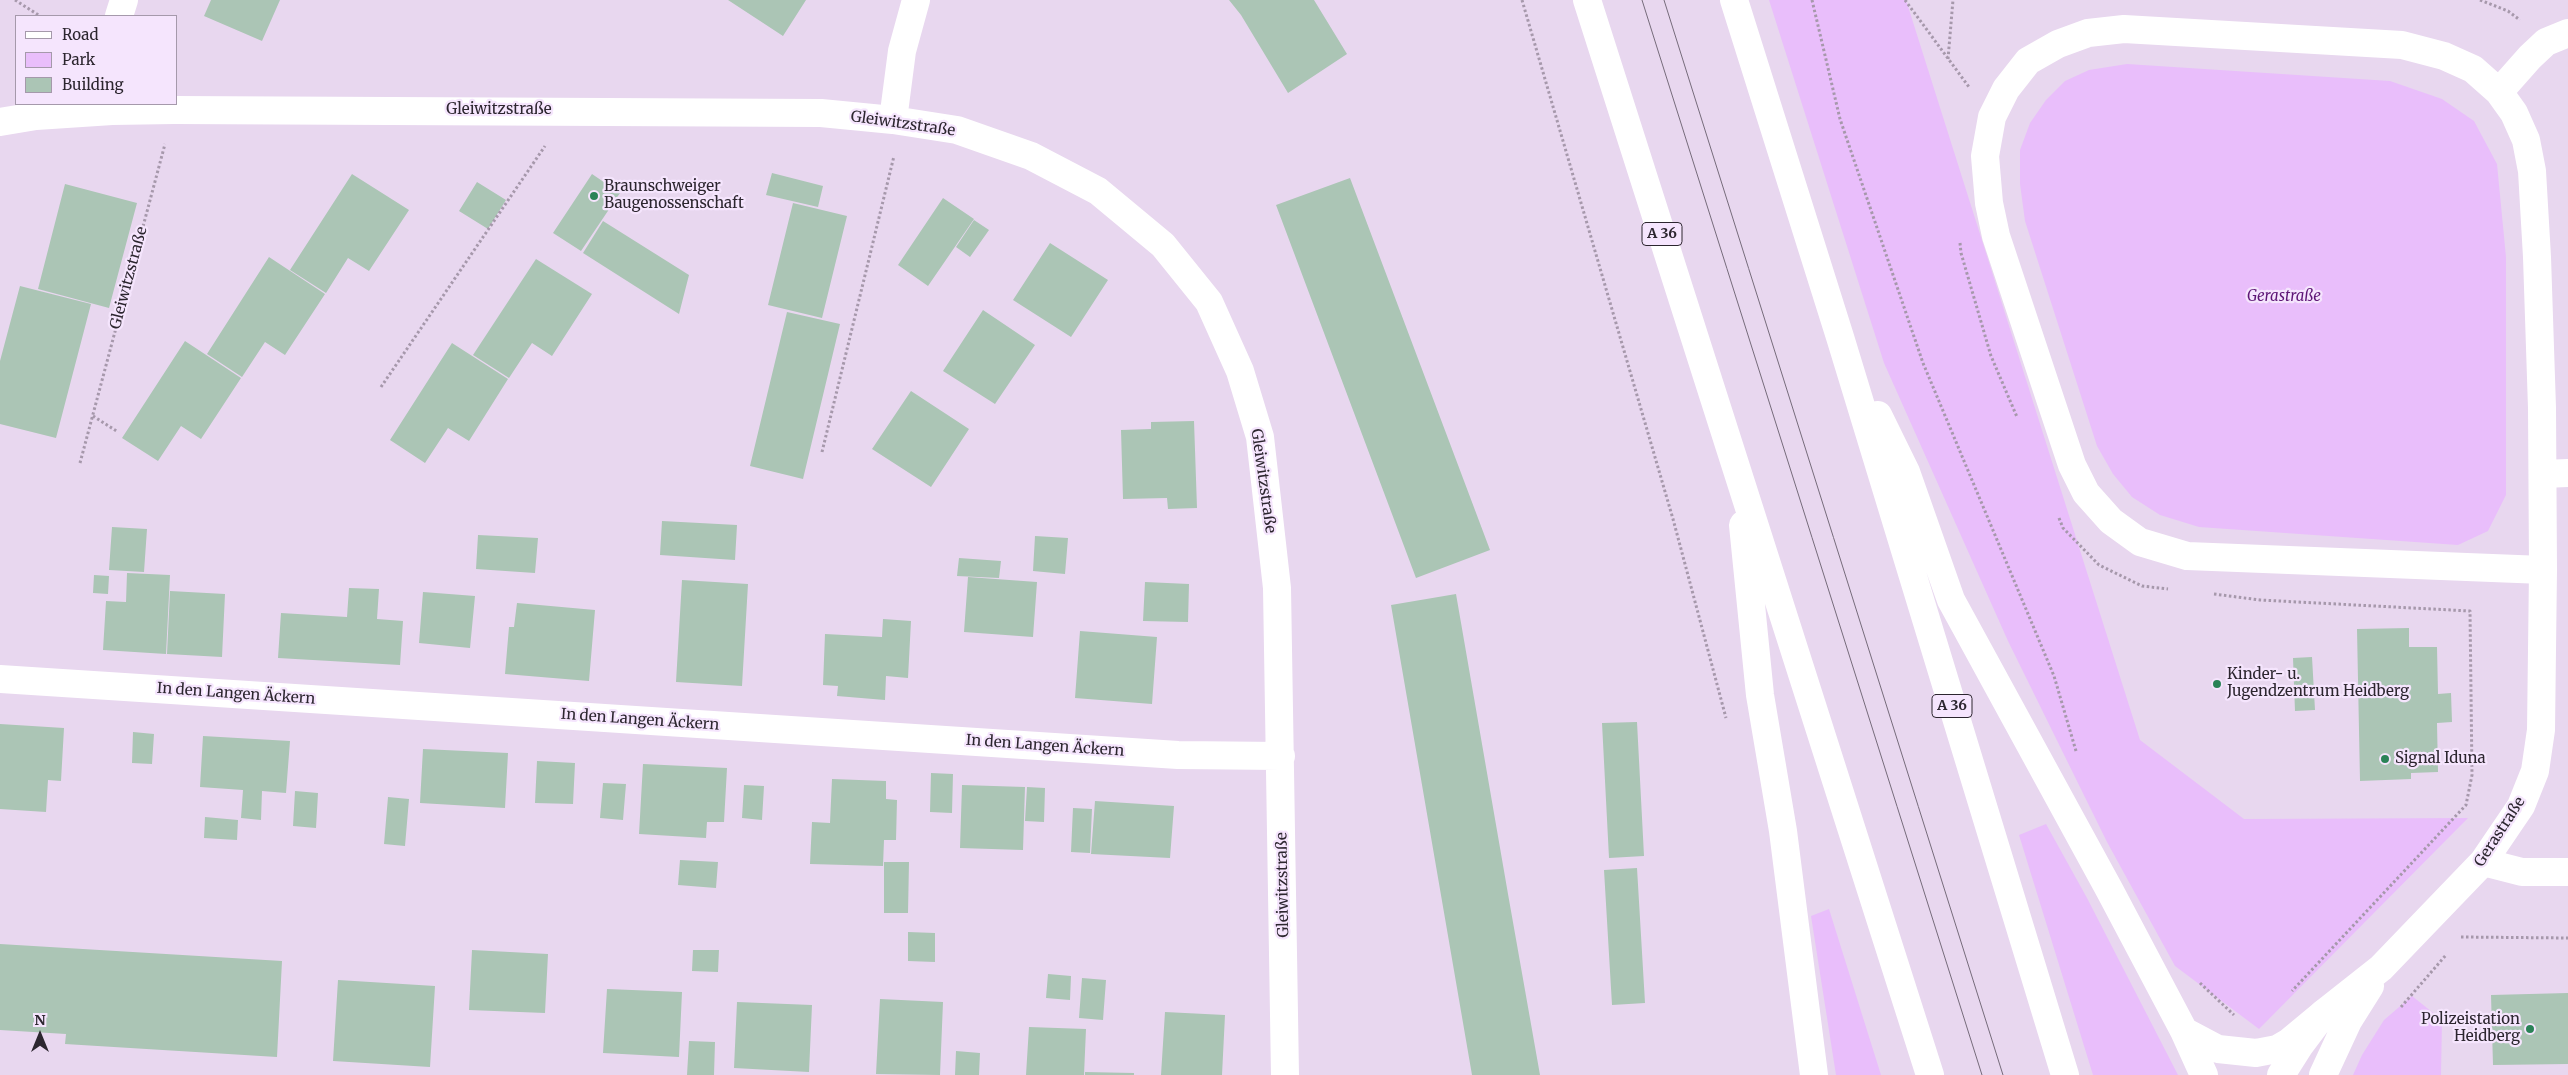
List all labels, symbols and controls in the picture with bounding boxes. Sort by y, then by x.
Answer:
legend [15,15,178,105]
text: Road [62,25,98,44]
text: Park [62,50,95,69]
text: Building [62,75,124,94]
street label: Gleiwitzstraße [446,101,552,119]
street label: Gleiwitzstraße [850,108,956,140]
place label: Braunschweiger Baugenossenschaft [604,178,744,213]
marker: Braunschweiger Baugenossenschaft [588,190,600,202]
road number: A 36 [1642,222,1682,245]
street label: Gleiwitzstraße [107,225,151,331]
park label: Gerastraße [2247,288,2321,306]
street label: Gleiwitzstraße [1247,428,1279,534]
place label: Kinder- u. Jugendzentrum Heidberg [2227,666,2409,701]
marker: Kinder- u. Jugendzentrum Heidberg [2211,678,2223,690]
street label: In den Langen Äckern [156,679,316,709]
road number: A 36 [1932,694,1972,718]
street label: In den Langen Äckern [560,705,720,735]
street label: In den Langen Äckern [965,731,1125,761]
place label: Signal Iduna [2395,750,2486,768]
marker: Signal Iduna [2379,753,2391,765]
street label: Gerastraße [2471,794,2529,870]
street label: Gleiwitzstraße [1273,832,1293,938]
north arrow [15,1010,65,1060]
text: N [34,1011,46,1029]
place label: Polizeistation Heidberg [2421,1011,2520,1046]
marker: Polizeistation Heidberg [2524,1023,2536,1035]

